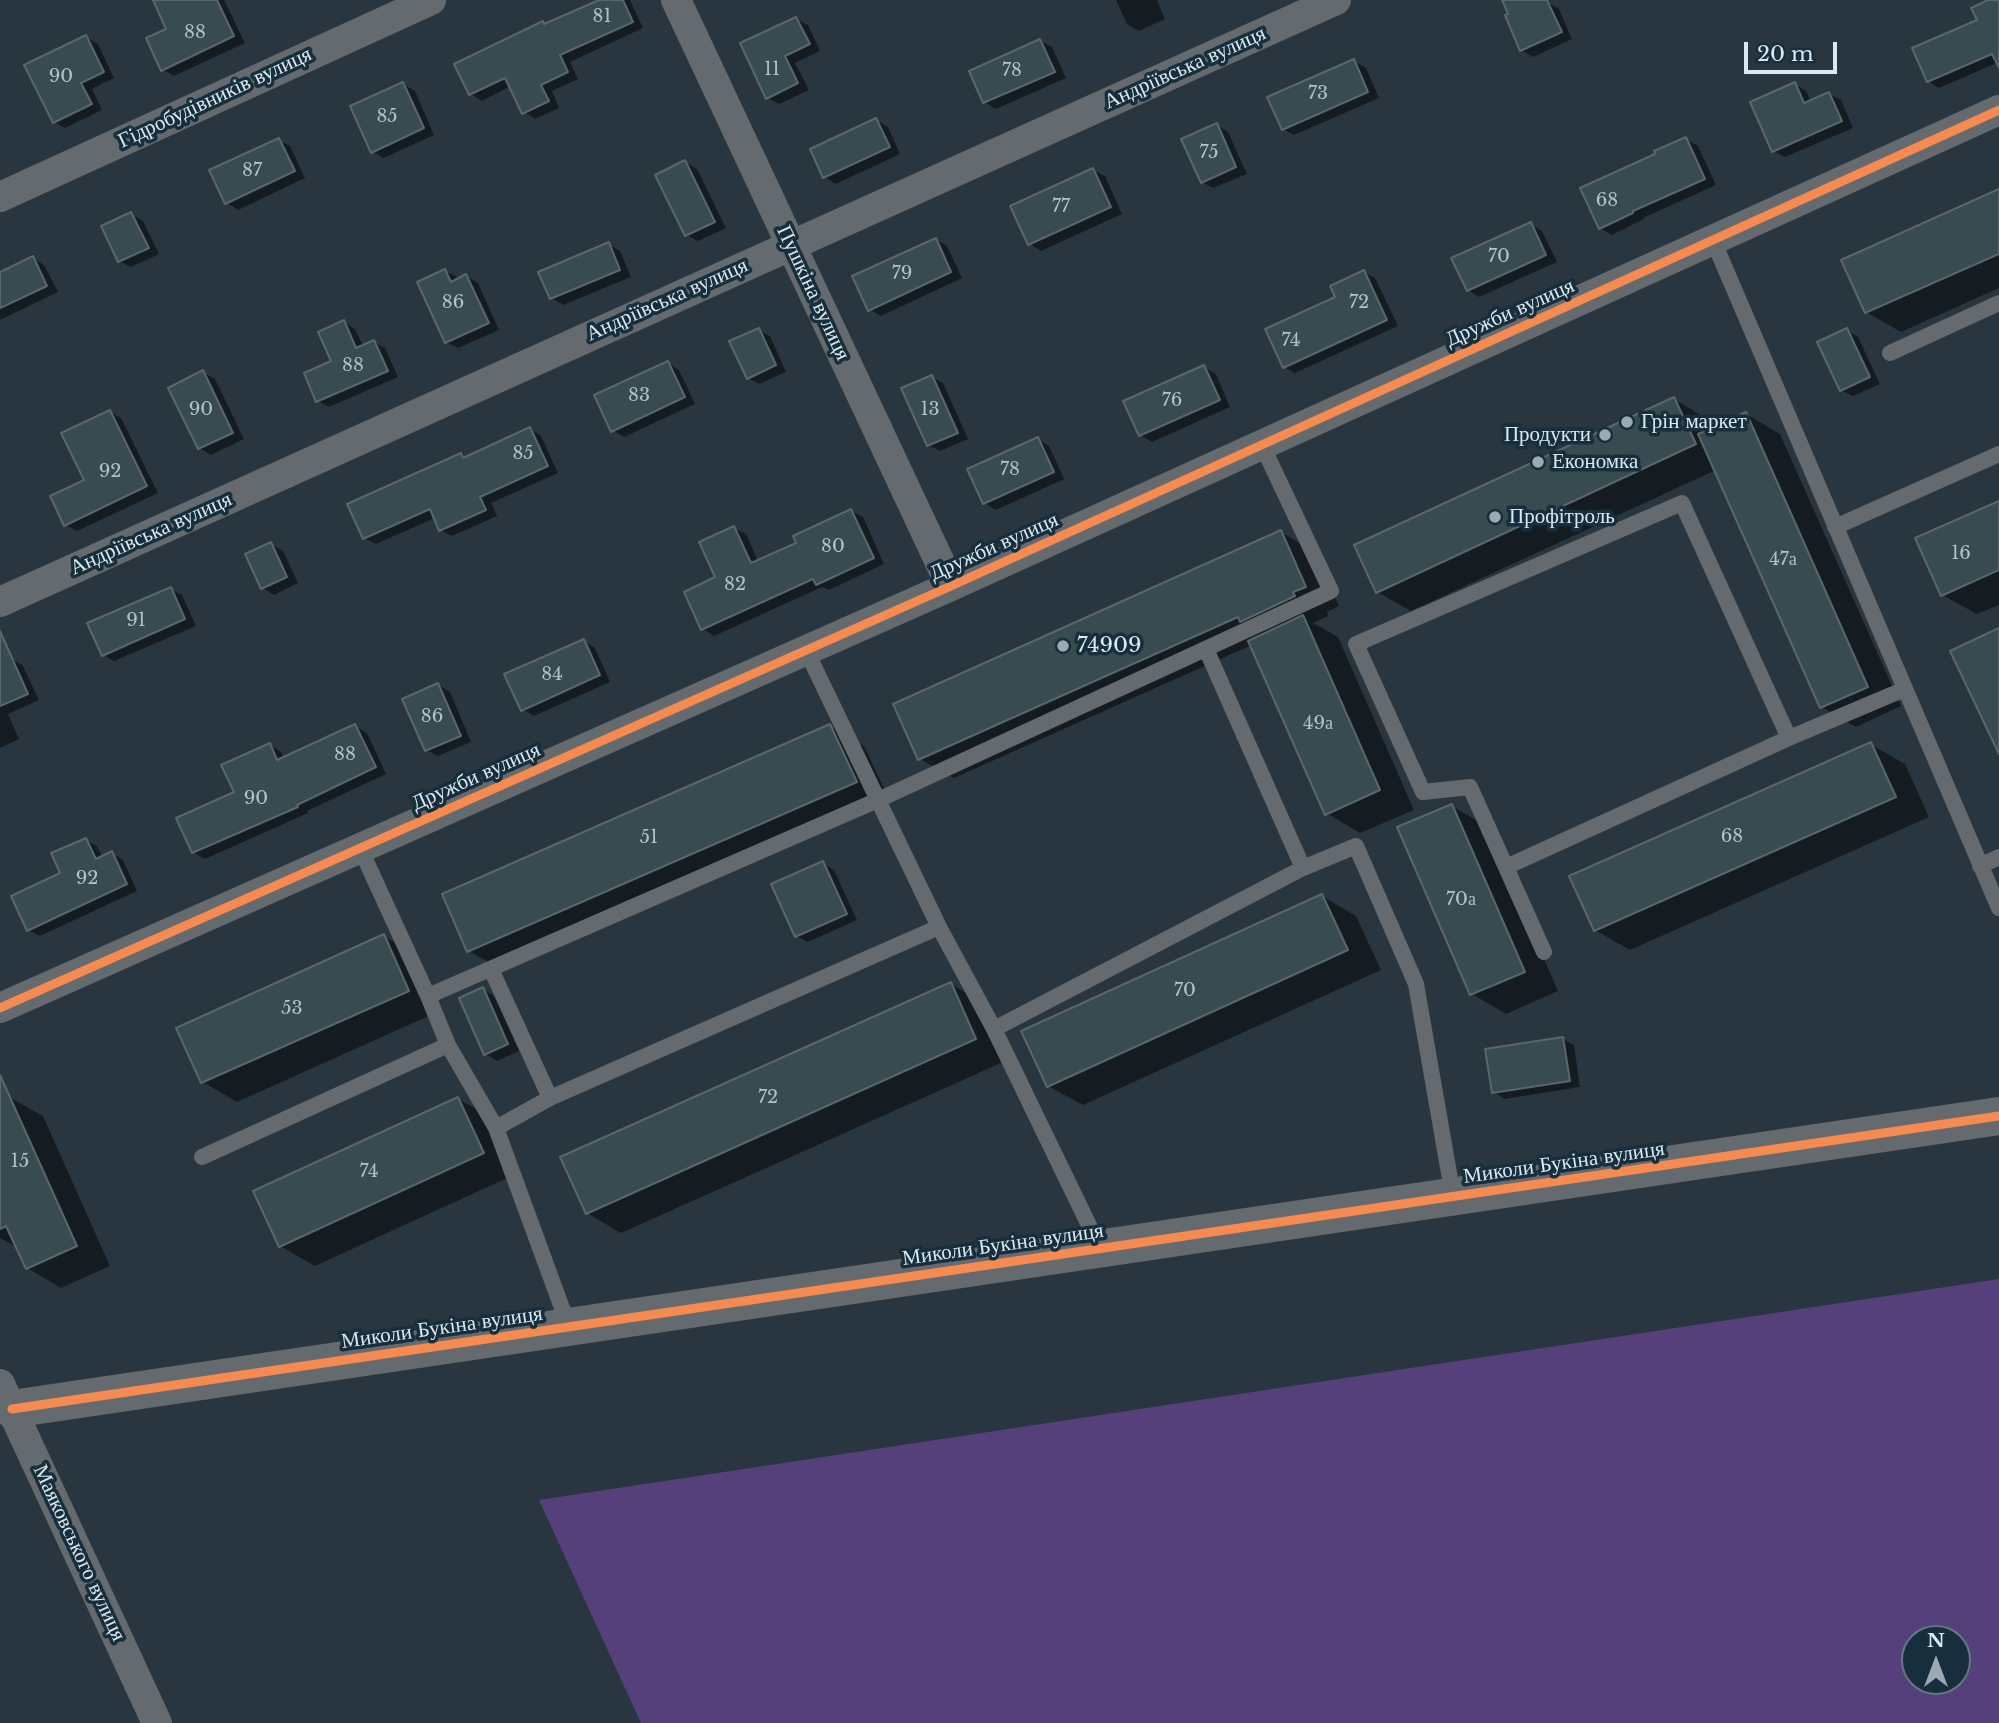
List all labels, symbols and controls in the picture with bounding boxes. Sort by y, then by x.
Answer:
house number: 81 [593,6,611,28]
street label: Андріївська вулиця [1100,21,1270,115]
house number: 88 [184,22,206,44]
scale bar [1747,28,1840,72]
text: 20 m [1757,41,1814,67]
street label: Гідробудівників вулиця [114,42,316,154]
house number: 11 [764,59,780,81]
house number: 78 [1002,60,1022,82]
house number: 90 [49,66,73,88]
house number: 73 [1308,83,1328,105]
house number: 85 [376,106,398,128]
house number: 75 [1199,142,1219,164]
house number: 87 [242,160,262,182]
house number: 68 [1596,190,1618,212]
house number: 77 [1052,196,1070,218]
street label: Пушкіна вулиця [771,222,855,364]
house number: 70 [1488,246,1510,268]
street label: Андріївська вулиця [582,253,752,347]
house number: 79 [892,263,912,285]
street label: Дружби вулиця [1442,273,1578,353]
house number: 86 [442,292,464,314]
house number: 72 [1349,292,1369,314]
house number: 74 [1281,330,1301,352]
house number: 88 [342,355,364,377]
house number: 83 [628,385,650,407]
house number: 76 [1162,390,1182,412]
house number: 90 [189,399,213,421]
house number: 13 [920,399,940,421]
place label: Грін маркет [1641,409,1747,435]
marker: Грін маркет [1619,414,1635,430]
place label: Продукти [1504,422,1591,448]
marker: Продукти [1597,427,1613,443]
house number: 85 [512,443,534,465]
place label: Економка [1552,449,1638,475]
marker: Економка [1530,454,1546,470]
house number: 78 [1000,459,1020,481]
house number: 92 [99,461,121,483]
street label: Андріївська вулиця [66,487,236,581]
place label: Профітроль [1509,504,1615,530]
street label: Дружби вулиця [926,507,1062,587]
marker: Профітроль [1487,509,1503,525]
house number: 80 [821,536,845,558]
house number: 16 [1951,543,1971,565]
house number: 47а [1769,549,1797,571]
house number: 82 [724,574,746,596]
house number: 91 [126,610,146,632]
place label: 74909 [1077,633,1141,659]
marker: 74909 [1055,638,1071,654]
house number: 84 [541,664,563,686]
house number: 86 [421,706,443,728]
house number: 49а [1303,713,1333,735]
street label: Дружби вулиця [408,737,544,817]
house number: 88 [334,744,356,766]
house number: 90 [244,788,268,810]
house number: 68 [1721,826,1743,848]
house number: 51 [640,827,658,849]
house number: 92 [76,868,98,890]
house number: 70а [1446,889,1476,911]
house number: 70 [1174,980,1196,1002]
house number: 53 [281,998,303,1020]
house number: 72 [758,1087,778,1109]
street label: Миколи Букіна вулиця [1462,1136,1666,1190]
house number: 15 [11,1151,29,1173]
house number: 74 [359,1161,379,1183]
street label: Миколи Букіна вулиця [901,1218,1105,1272]
street label: Миколи Букіна вулиця [340,1301,544,1355]
street label: Маяковського вулиця [27,1461,131,1645]
north arrow [1901,1625,1971,1695]
text: N [1927,1629,1945,1652]

